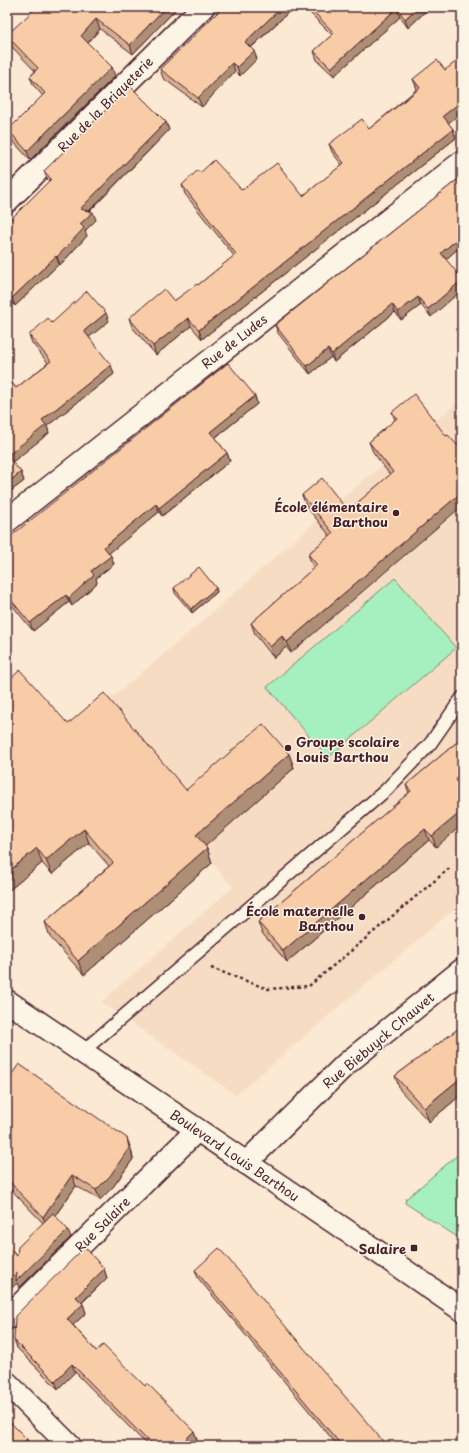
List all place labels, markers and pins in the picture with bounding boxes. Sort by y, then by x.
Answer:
place label: École élémentaire Barthou [274,497,388,531]
marker: École élémentaire Barthou [391,508,401,518]
place label: Groupe scolaire Louis Barthou [296,732,400,766]
marker: Groupe scolaire Louis Barthou [283,743,293,753]
place label: École maternelle Barthou [246,901,354,935]
marker: École maternelle Barthou [357,912,367,922]
place label: Salaire [359,1239,406,1258]
marker: Salaire [409,1243,419,1253]

